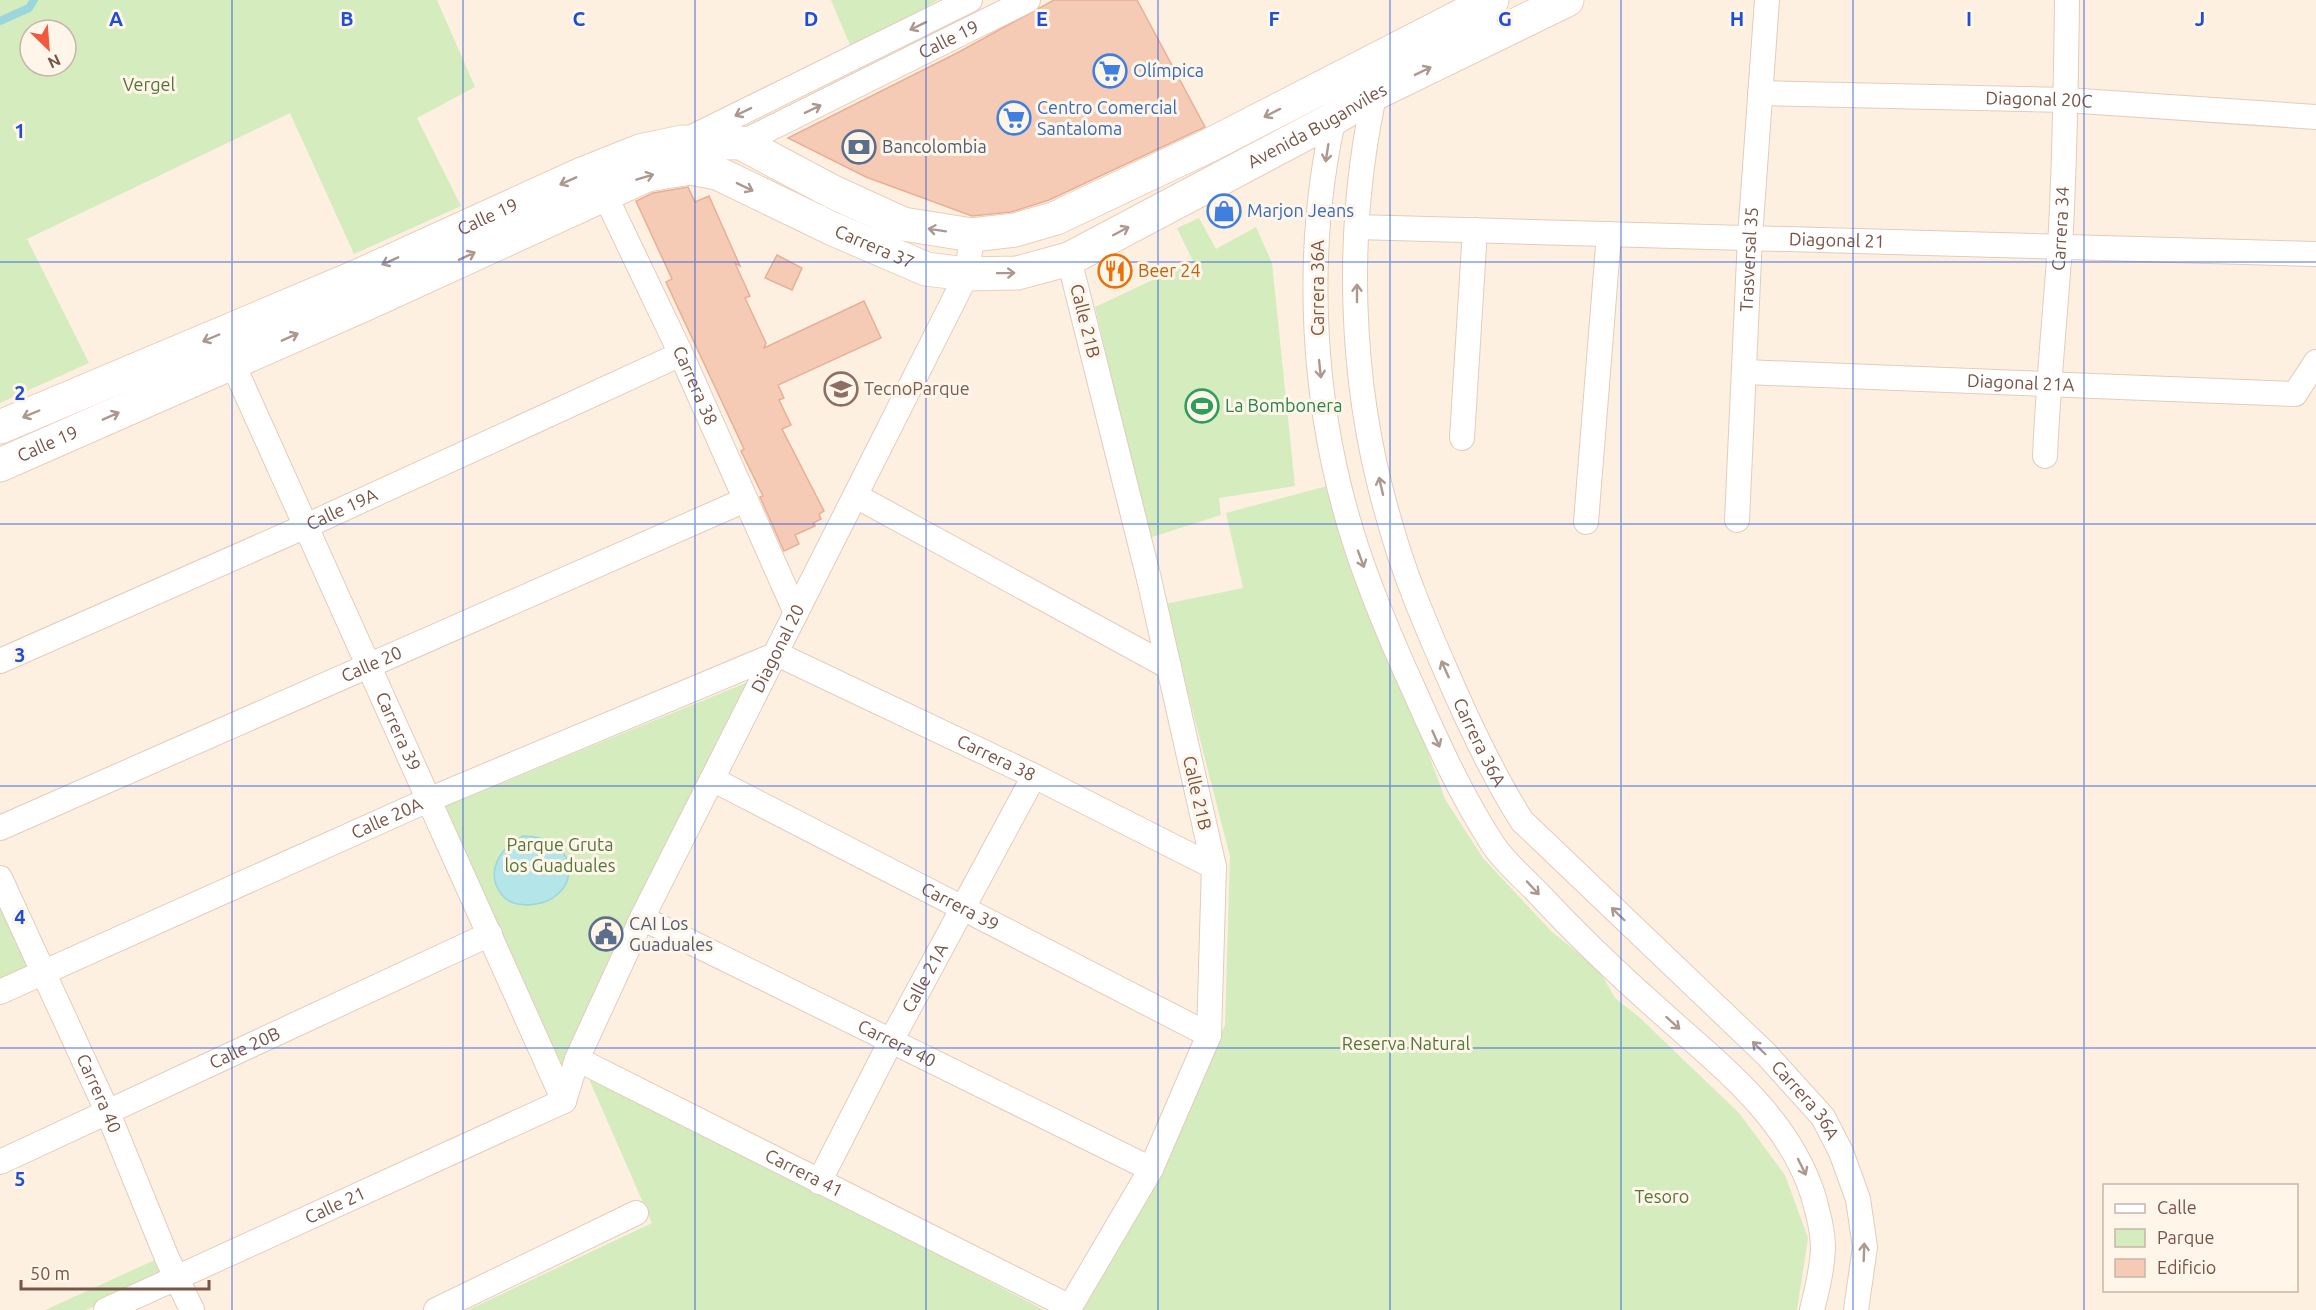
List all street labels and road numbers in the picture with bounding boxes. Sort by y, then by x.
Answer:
street label: Calle 19 [915,15,981,62]
street label: Avenida Buganviles [1244,78,1390,171]
street label: Diagonal 20C [1985,87,2093,111]
street label: Carrera 34 [2047,186,2072,271]
street label: Calle 19 [454,194,521,238]
street label: Trasversal 35 [1736,206,1761,312]
street label: Carrera 37 [832,220,918,272]
street label: Diagonal 21 [1789,228,1885,251]
street label: Carrera 36A [1307,240,1327,336]
street label: Calle 21B [1067,282,1105,360]
street label: Carrera 38 [670,342,722,428]
street label: Diagonal 21A [1967,370,2075,394]
street label: Calle 19 [14,421,81,465]
street label: Calle 19A [303,484,380,534]
street label: Diagonal 20 [747,601,808,695]
street label: Calle 20 [338,641,405,686]
street label: Carrera 39 [372,688,425,774]
street label: Carrera 36A [1450,694,1511,790]
street label: Carrera 38 [954,730,1039,784]
street label: Calle 21B [1180,754,1216,832]
street label: Calle 20A [348,793,425,842]
street label: Carrera 39 [918,878,1003,934]
street label: Calle 21A [897,939,951,1016]
street label: Carrera 40 [855,1015,939,1070]
street label: Calle 20B [206,1022,283,1072]
street label: Carrera 40 [73,1050,126,1135]
street label: Carrera 36A [1768,1056,1844,1143]
street label: Carrera 41 [762,1144,847,1200]
street label: Calle 21 [302,1182,368,1227]

